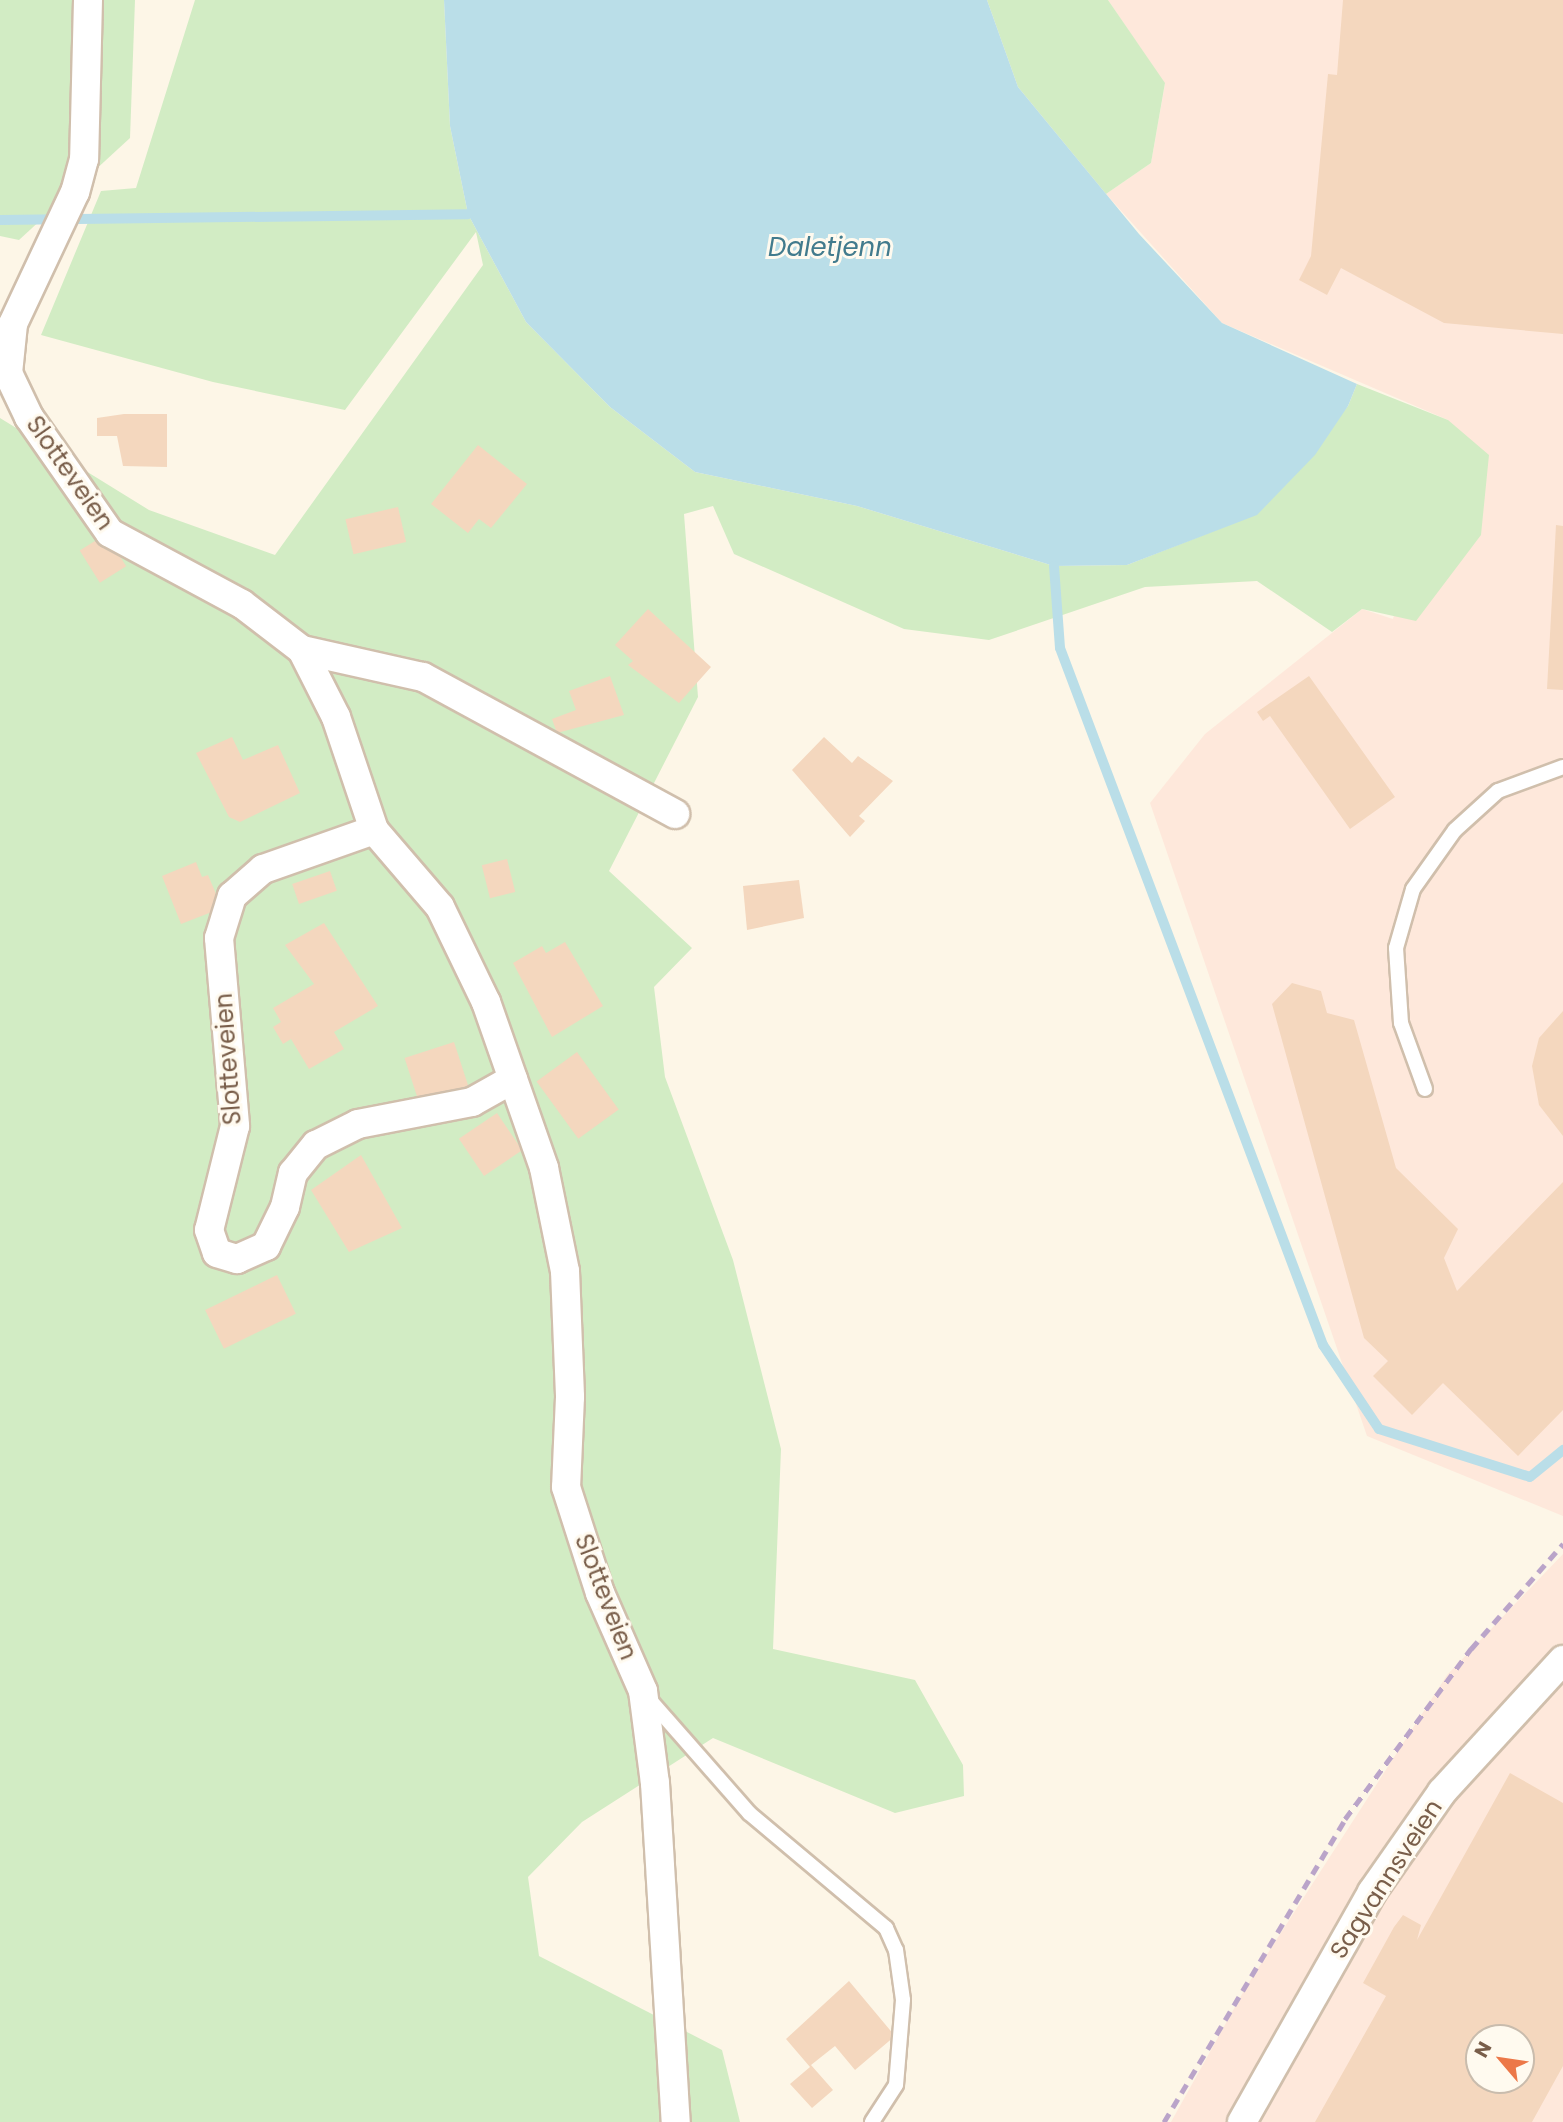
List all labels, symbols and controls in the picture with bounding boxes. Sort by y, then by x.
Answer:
water label: Daletjenn [768,232,892,264]
street label: Slotteveien [20,411,120,535]
street label: Slotteveien [209,992,247,1126]
street label: Slotteveien [569,1530,643,1664]
street label: Sagvannsveien [1324,1794,1448,1964]
north arrow [1465,2024,1535,2094]
text: N [1468,2037,1498,2062]

